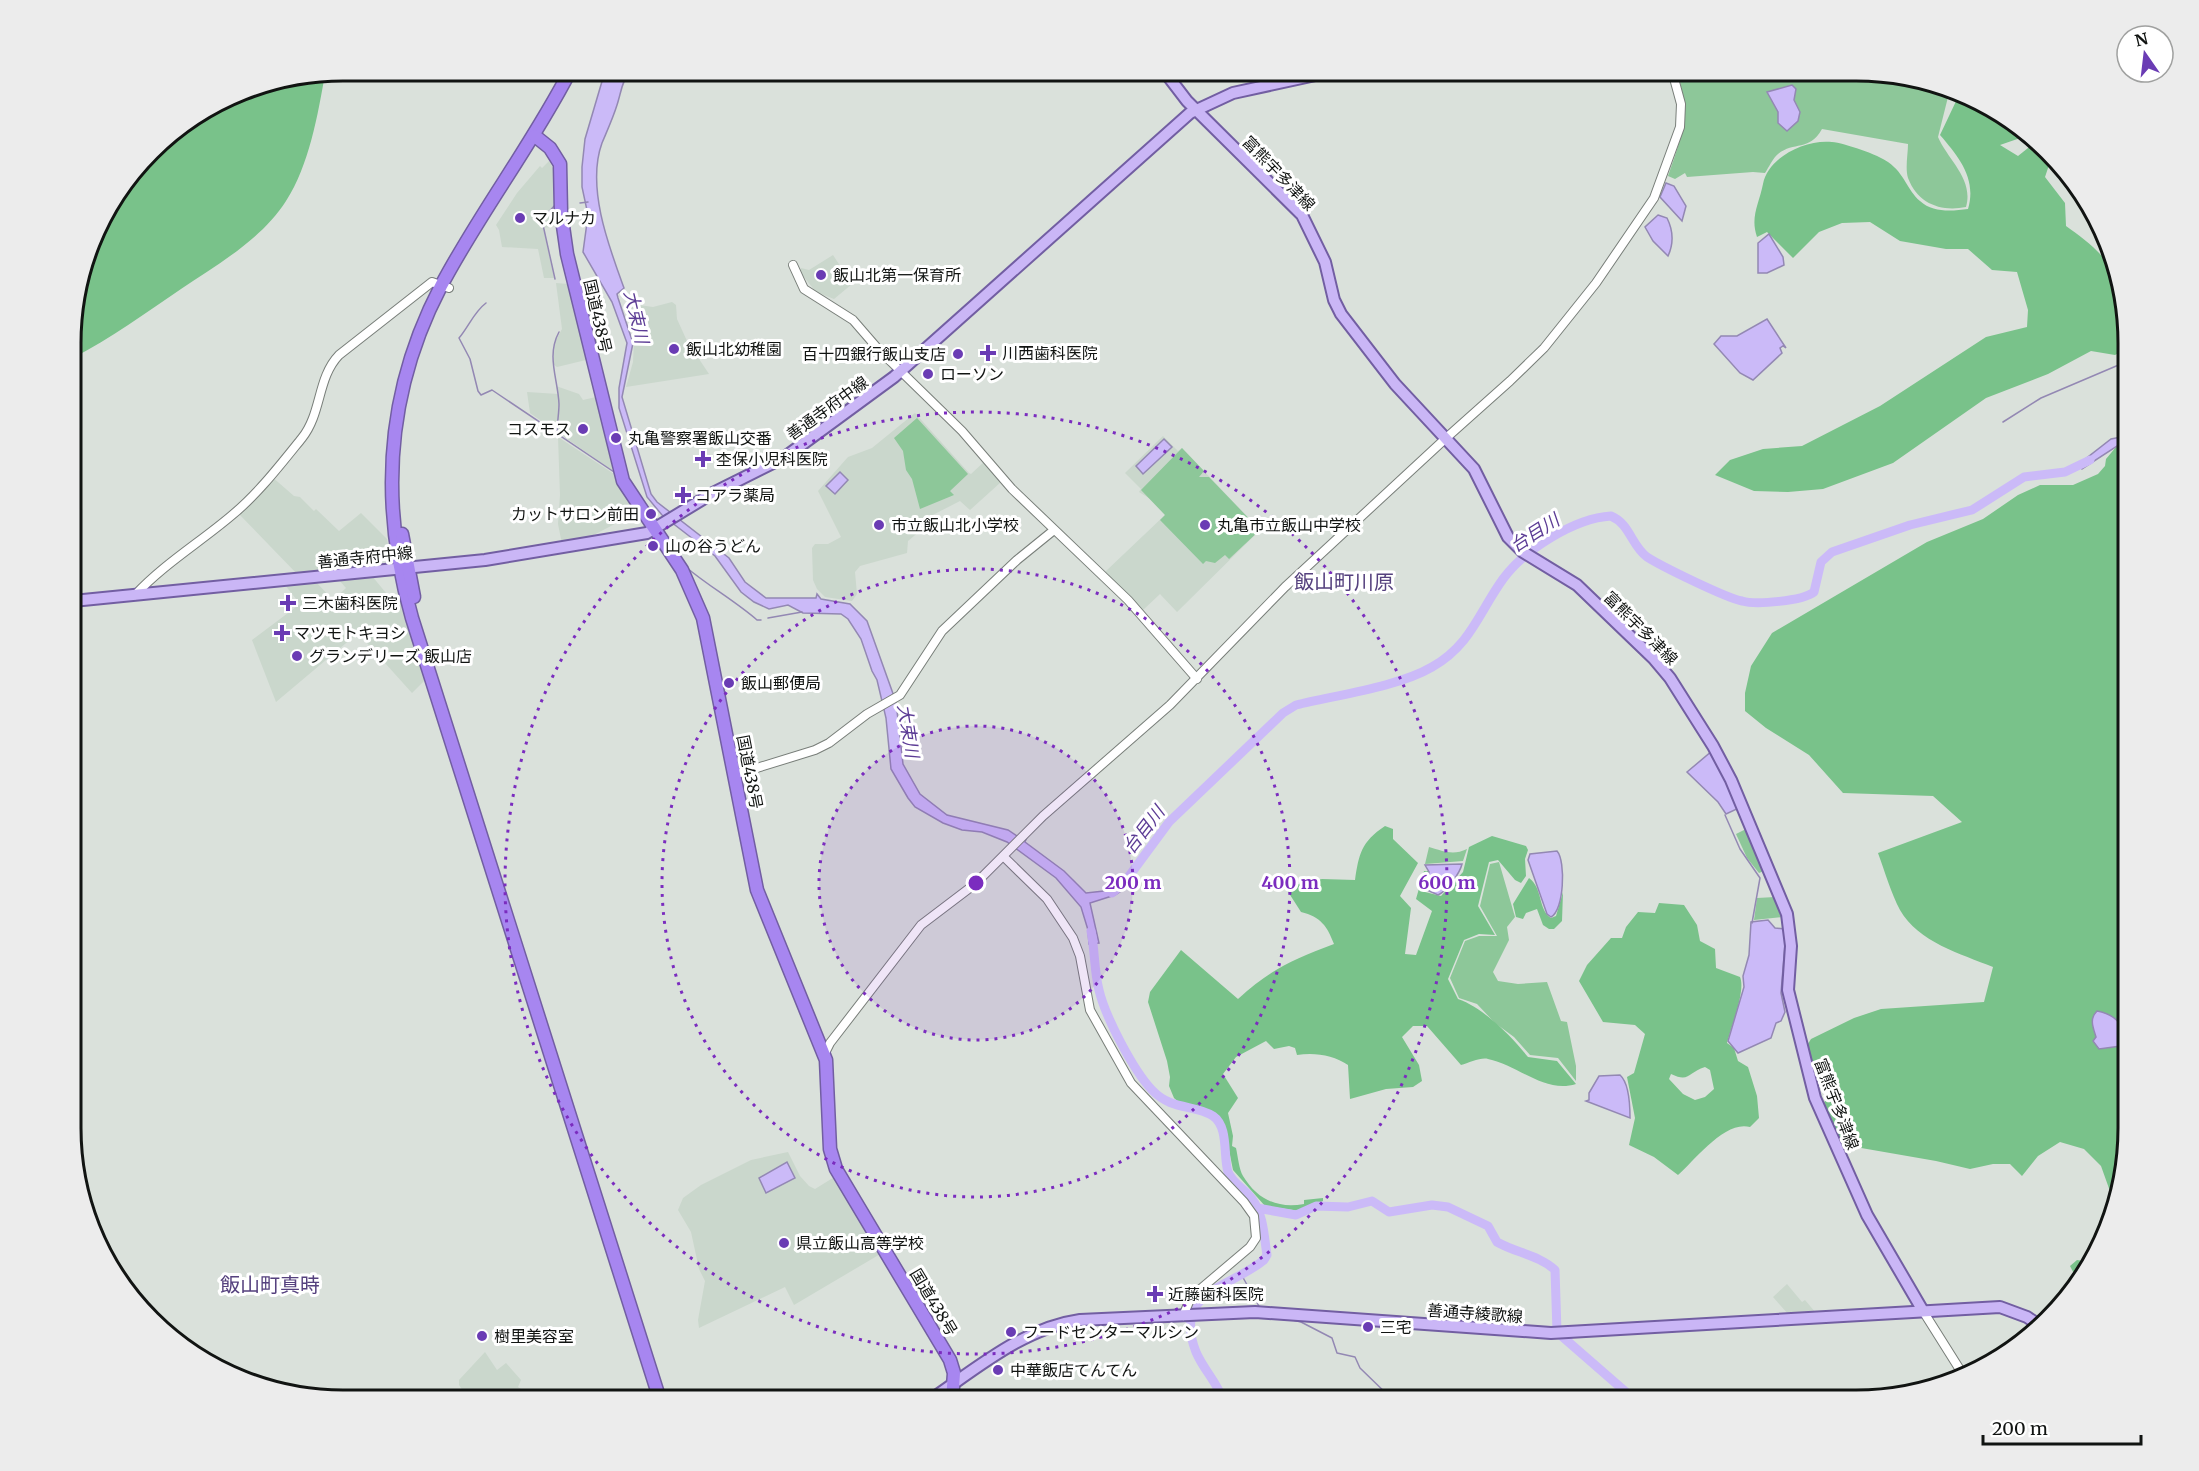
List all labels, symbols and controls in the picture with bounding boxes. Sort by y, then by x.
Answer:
north arrow [2115,24,2175,84]
text: N [2133,28,2150,51]
street label: 富熊宇多津線 [1238,132,1320,214]
place label: マルナカ [532,208,596,228]
marker: マルナカ [513,211,527,225]
place label: 飯山北第一保育所 [833,265,961,285]
marker: 飯山北第一保育所 [814,268,828,282]
street label: 国道438号 [580,277,616,355]
water label: 大束川 [619,288,654,348]
place label: 飯山北幼稚園 [686,339,782,359]
marker: 飯山北幼稚園 [667,342,681,356]
place label: 川西歯科医院 [1002,343,1098,363]
place label: 百十四銀行飯山支店 [802,344,946,364]
marker: 川西歯科医院 [979,344,997,362]
marker: 百十四銀行飯山支店 [951,347,965,361]
place label: ローソン [940,364,1004,384]
marker: ローソン [921,367,935,381]
street label: 善通寺府中線 [782,372,872,444]
place label: コスモス [507,419,571,439]
marker: コスモス [576,422,590,436]
place label: 丸亀警察署飯山交番 [628,428,772,448]
marker: 丸亀警察署飯山交番 [609,431,623,445]
place label: 杢保小児科医院 [716,449,828,469]
marker: 杢保小児科医院 [694,450,712,468]
place label: コアラ薬局 [695,485,775,505]
marker: コアラ薬局 [676,488,690,502]
place label: カットサロン前田 [511,504,639,524]
marker: カットサロン前田 [644,507,658,521]
water label: 台目川 [1506,507,1565,557]
place label: 市立飯山北小学校 [891,515,1019,535]
place label: 丸亀市立飯山中学校 [1217,515,1361,535]
marker: 市立飯山北小学校 [872,518,886,532]
marker: 丸亀市立飯山中学校 [1198,518,1212,532]
place label: 山の谷うどん [665,536,761,556]
marker: 山の谷うどん [646,539,660,553]
street label: 善通寺府中線 [316,542,414,572]
district label: 飯山町川原 [1294,569,1394,594]
street label: 富熊宇多津線 [1600,587,1682,669]
place label: 三木歯科医院 [302,593,398,613]
marker: 三木歯科医院 [279,594,297,612]
place label: マツモトキヨシ [294,623,406,643]
marker: マツモトキヨシ [275,626,289,640]
place label: グランデリーズ 飯山店 [309,646,472,666]
marker: グランデリーズ 飯山店 [290,649,304,663]
place label: 飯山郵便局 [741,673,821,693]
marker: 飯山郵便局 [722,676,736,690]
water label: 大束川 [893,702,924,761]
street label: 国道438号 [733,733,767,811]
water label: 台目川 [1118,800,1171,858]
text: 200 m [1105,871,1161,894]
text: 400 m [1261,871,1319,894]
text: 600 m [1418,871,1476,894]
centre of rings [966,873,986,893]
street label: 富熊宇多津線 [1810,1056,1864,1152]
place label: 県立飯山高等学校 [796,1233,924,1253]
marker: 県立飯山高等学校 [777,1236,791,1250]
street label: 国道438号 [906,1265,962,1339]
district label: 飯山町真時 [220,1272,320,1297]
place label: 近藤歯科医院 [1168,1284,1264,1304]
marker: 近藤歯科医院 [1146,1285,1164,1303]
street label: 善通寺綾歌線 [1426,1300,1524,1326]
place label: 三宅 [1380,1317,1412,1337]
marker: 三宅 [1361,1320,1375,1334]
place label: フードセンターマルシン [1023,1322,1199,1342]
marker: フードセンターマルシン [1004,1325,1018,1339]
place label: 樹里美容室 [494,1326,574,1346]
marker: 樹里美容室 [475,1329,489,1343]
place label: 中華飯店てんてん [1010,1360,1137,1380]
marker: 中華飯店てんてん [991,1363,1005,1377]
scale bar [1983,1408,2140,1446]
text: 200 m [1992,1417,2048,1440]

